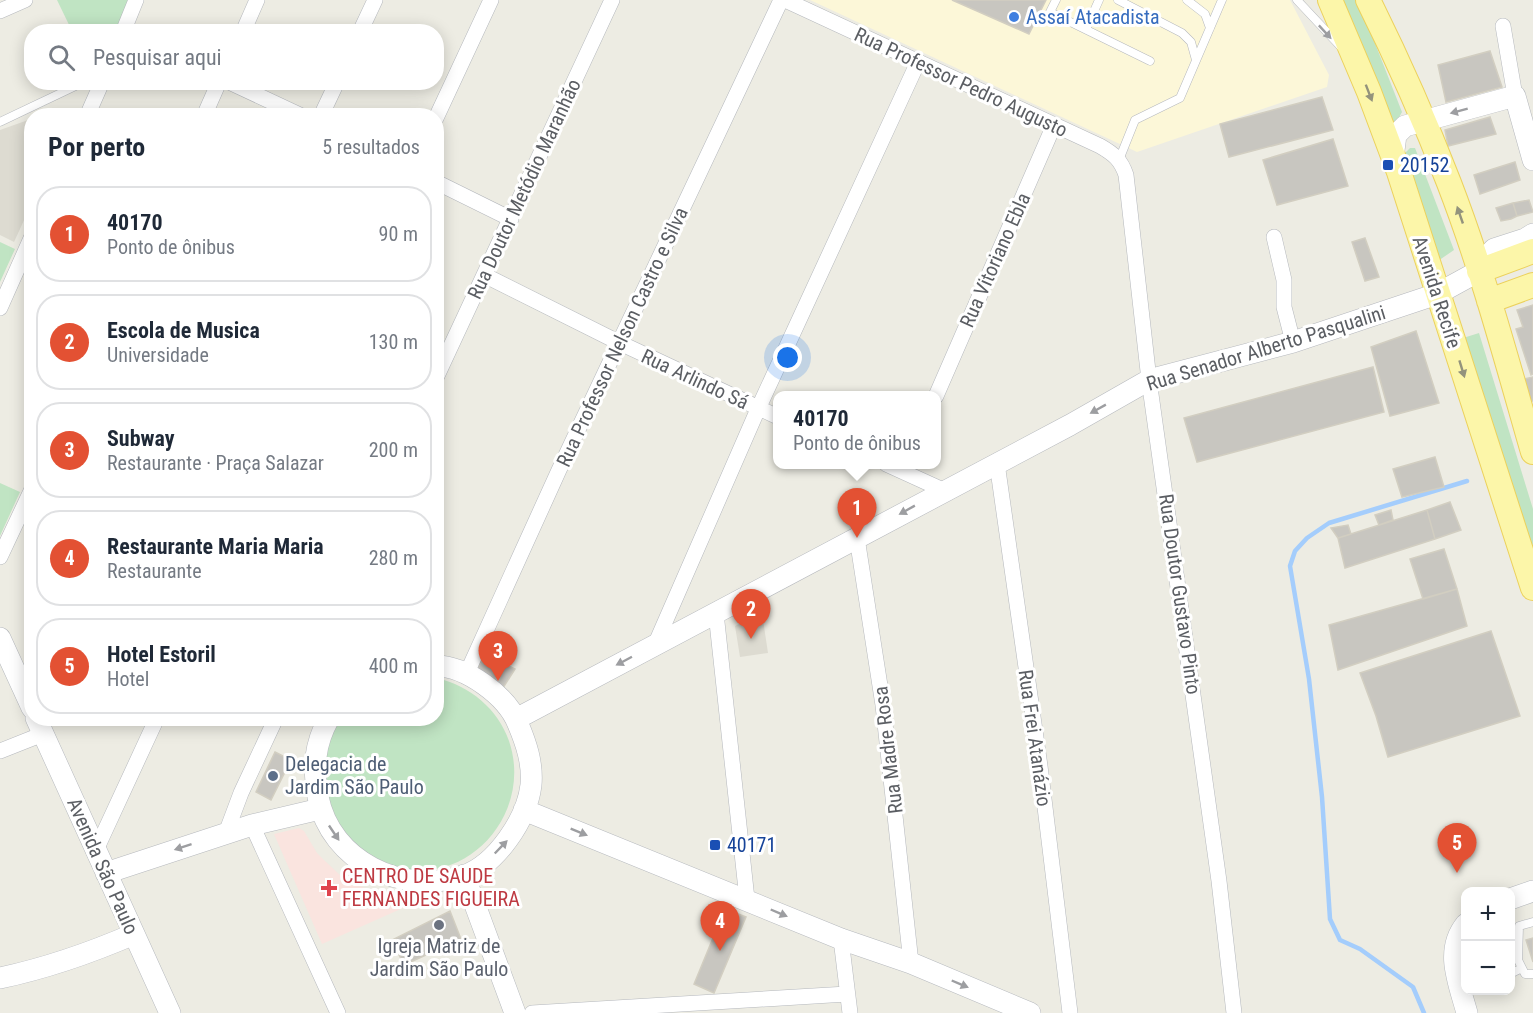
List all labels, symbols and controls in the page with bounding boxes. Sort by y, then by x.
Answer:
place label: Assaí Atacadista [1026,5,1159,29]
marker: Assaí Atacadista [1007,10,1021,24]
street label: Rua Professor Pedro Augusto [851,22,1071,142]
search box [24,24,444,90]
one-way arrow [1318,24,1332,38]
icon: search [45,41,78,74]
text: Pesquisar aqui [93,45,222,70]
street label: Rua Doutor Metódio Maranhão [462,75,586,303]
one-way arrow [1364,84,1374,102]
one-way arrow [1450,107,1468,116]
text: Por perto [48,132,145,162]
text: 5 resultados [322,135,420,159]
place label: 20152 [1400,153,1449,177]
marker: 20152 [1381,158,1395,172]
street label: Rua Vitoriano Ebla [955,189,1035,331]
street label: Rua Professor Nelson Castro e Silva [551,203,693,471]
one-way arrow [1455,206,1464,224]
text: 40170 [107,210,163,235]
text: 1 [64,222,75,246]
text: 90 m [379,222,418,246]
street label: Avenida Recife [1408,233,1466,351]
text: Ponto de ônibus [107,235,235,259]
street label: Rua Senador Alberto Pasqualini [1144,300,1388,396]
text: Escola de Musica [107,318,260,343]
text: 2 [64,330,75,354]
text: 130 m [369,330,418,354]
text: Universidade [107,343,209,367]
your location [773,343,802,372]
street label: Rua Arlindo Sá [638,344,752,414]
one-way arrow [1458,360,1467,378]
popup [773,391,941,469]
one-way arrow [1089,404,1106,414]
text: 40170 [793,406,849,431]
text: Subway [107,426,175,451]
text: Ponto de ônibus [793,431,921,455]
text: 3 [64,438,75,462]
text: 200 m [369,438,418,462]
text: Restaurante · Praça Salazar [107,451,324,475]
pin: 1 [838,488,876,538]
street label: Rua Doutor Gustavo Pinto [1154,492,1206,696]
one-way arrow [899,505,916,515]
text: Restaurante Maria Maria [107,534,324,559]
text: 4 [64,546,75,570]
text: 280 m [369,546,418,570]
text: Restaurante [107,559,202,583]
pin: 2 [732,590,771,639]
pin: 3 [478,632,518,681]
text: Hotel Estoril [107,642,216,667]
text: 5 [64,654,75,678]
text: 400 m [369,654,418,678]
one-way arrow [616,656,633,666]
text: Hotel [107,667,149,691]
street label: Rua Frei Atanázio [1014,668,1056,808]
street label: Rua Madre Rosa [868,685,908,815]
place label: Delegacia de Jardim São Paulo [285,752,424,799]
marker: Delegacia de Jardim São Paulo [266,769,280,783]
street label: Avenida São Paulo [62,794,144,938]
pin: 5 [1438,824,1476,873]
one-way arrow [328,825,339,841]
one-way arrow [570,827,588,837]
place label: 40171 [727,833,776,857]
marker: 40171 [708,838,722,852]
one-way arrow [494,839,508,854]
one-way arrow [174,843,192,852]
place label: CENTRO DE SAUDE FERNANDES FIGUEIRA [342,864,520,911]
marker: CENTRO DE SAUDE FERNANDES FIGUEIRA [320,879,338,897]
map controls [1461,887,1515,995]
button: + [1461,887,1515,941]
pin: 4 [700,902,740,951]
one-way arrow [770,909,788,918]
marker: Igreja Matriz de Jardim São Paulo [432,918,446,932]
place label: Igreja Matriz de Jardim São Paulo [370,934,508,981]
button: − [1461,941,1515,995]
one-way arrow [952,979,970,989]

